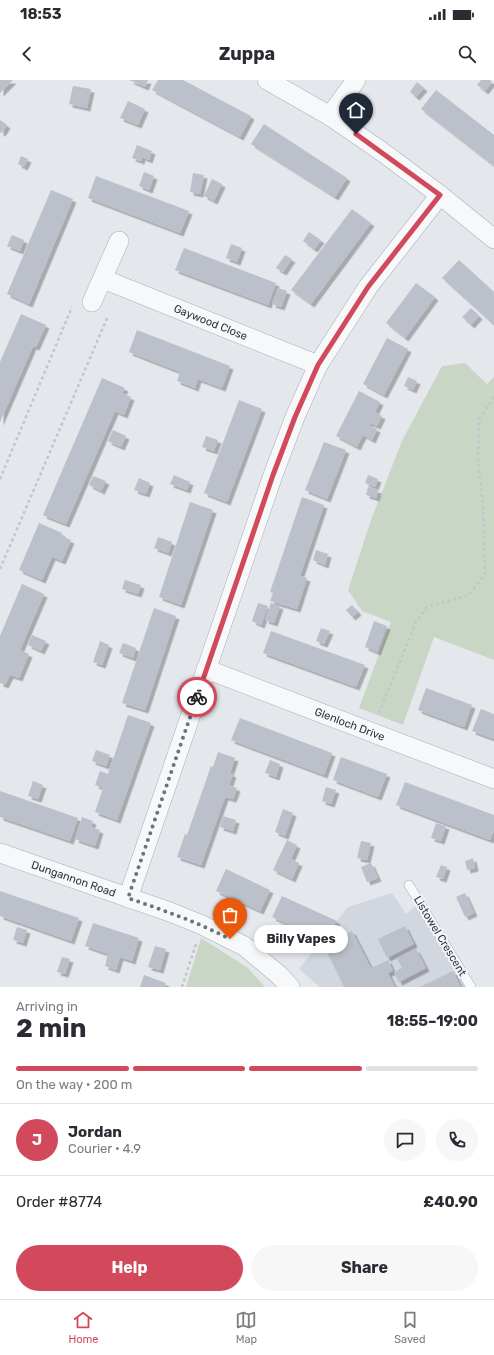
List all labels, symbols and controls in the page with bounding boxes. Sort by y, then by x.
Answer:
text: 18:53 [20,5,62,23]
icon: back [16,43,38,65]
text: Zuppa [219,43,275,65]
icon: search [456,43,478,65]
pin [339,93,373,134]
icon: home [345,99,367,121]
street label: Gaywood Close [172,302,249,343]
courier [177,677,217,717]
icon: bike [186,686,208,708]
street label: Glenloch Drive [313,705,387,743]
street label: Dungannon Road [30,858,118,899]
street label: Listowel Crescent [411,893,469,979]
pin [213,898,247,939]
icon: bag [219,904,241,926]
callout: Billy Vapes [254,925,348,953]
text: Billy Vapes [266,931,336,946]
text: Arriving in [16,999,78,1014]
text: 18:55–19:00 [387,1012,478,1030]
text: 2 min [16,1013,86,1044]
text: On the way · 200 m [16,1077,132,1092]
button: chat [384,1119,426,1161]
button: phone [436,1119,478,1161]
text: Jordan [68,1123,122,1141]
text: J [32,1131,42,1149]
text: Courier · 4.9 [68,1141,141,1156]
text: Order #8774 [16,1193,102,1211]
text: £40.90 [423,1193,478,1211]
button: Help [16,1245,243,1291]
button: Share [251,1245,478,1291]
tab: Home [68,1309,99,1346]
tab: Map [235,1309,257,1346]
tab: Saved [394,1309,426,1346]

